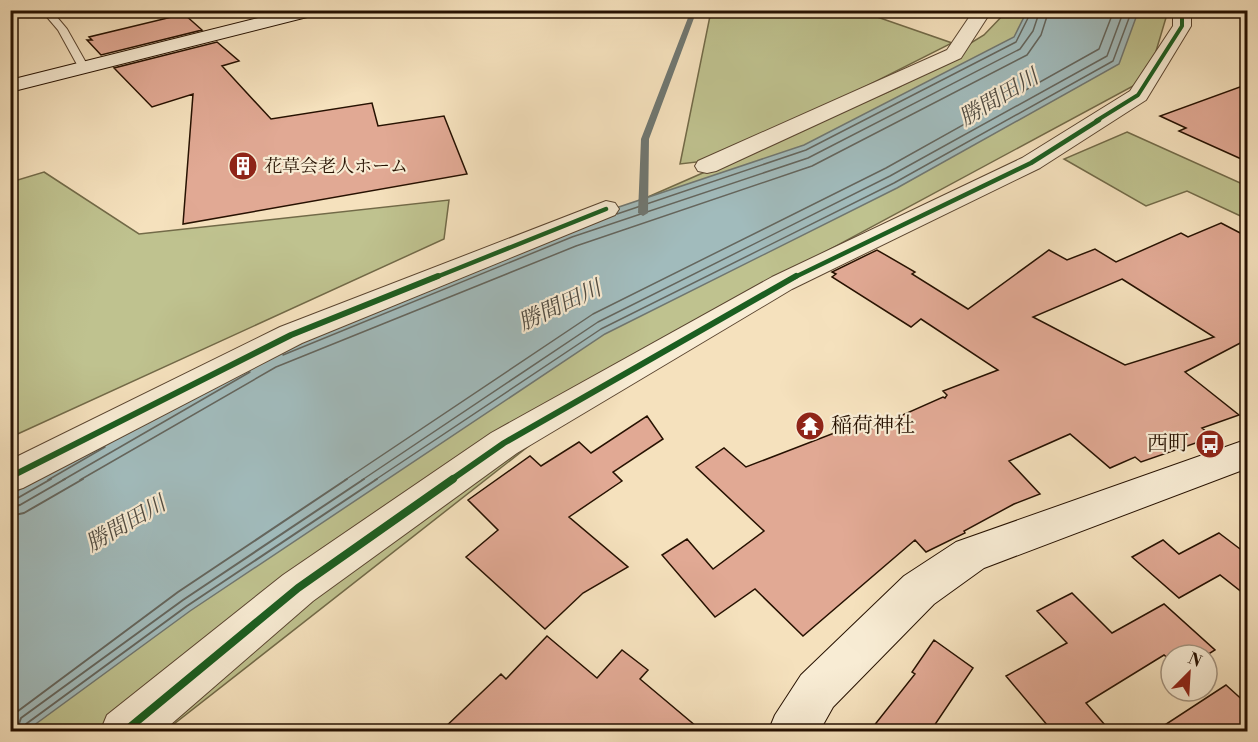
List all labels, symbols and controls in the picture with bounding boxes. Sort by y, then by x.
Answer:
water label: 勝間田川 [954,63,1045,132]
building icon: 花草会老人ホーム [227,150,259,182]
place label: 花草会老人ホーム [264,155,408,178]
water label: 勝間田川 [514,274,607,337]
temple icon: 稲荷神社 [794,410,826,442]
place label: 稲荷神社 [831,413,915,439]
bus stop icon: 西町 [1194,428,1226,460]
place label: 西町 [1147,431,1189,457]
water label: 勝間田川 [81,489,173,558]
north arrow [1159,643,1219,703]
text: N [1185,649,1205,672]

